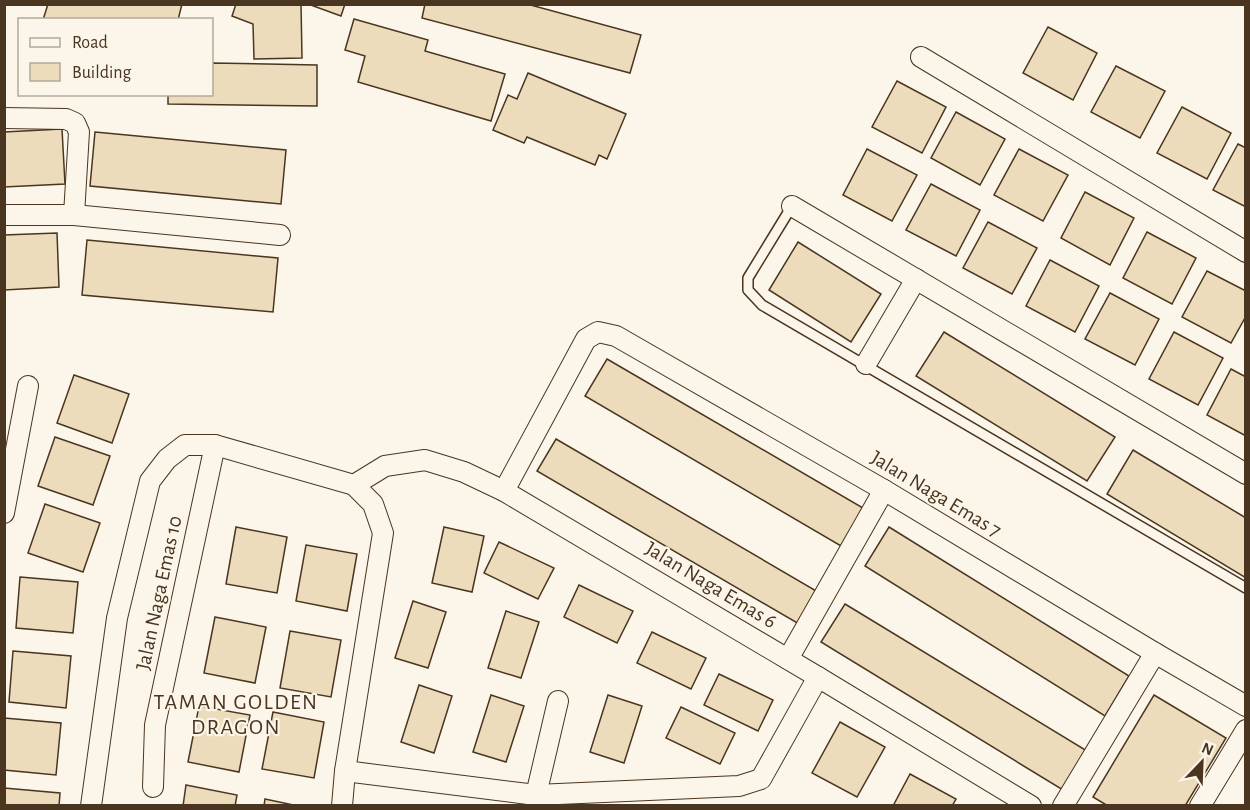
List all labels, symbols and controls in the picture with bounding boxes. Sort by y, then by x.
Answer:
legend [18,18,213,96]
text: Road [72,34,108,52]
text: Building [72,64,132,82]
street label: Jalan Naga Emas 7 [867,447,1005,541]
street label: Jalan Naga Emas 10 [132,514,186,672]
street label: Jalan Naga Emas 6 [642,538,780,632]
district label: TAMAN GOLDEN DRAGON [153,691,319,738]
north arrow [1172,732,1232,792]
text: N [1199,740,1216,759]

